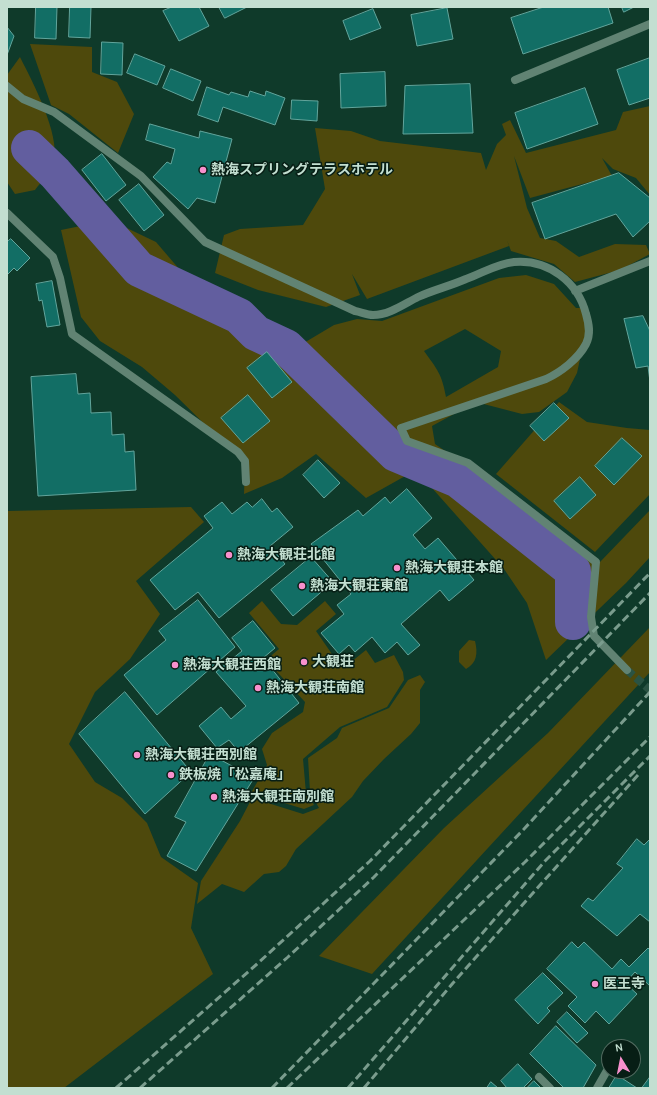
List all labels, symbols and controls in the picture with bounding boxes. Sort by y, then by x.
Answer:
place label: 熱海スプリングテラスホテル [211,162,393,178]
marker: 熱海スプリングテラスホテル [198,165,208,175]
place label: 熱海大観荘北館 [237,547,335,563]
marker: 熱海大観荘北館 [224,550,234,560]
place label: 熱海大観荘本館 [405,560,503,576]
marker: 熱海大観荘本館 [392,563,402,573]
place label: 熱海大観荘東館 [310,578,408,594]
marker: 熱海大観荘東館 [297,581,307,591]
place label: 大観荘 [312,654,354,670]
place label: 熱海大観荘西館 [183,657,281,673]
marker: 大観荘 [299,657,309,667]
marker: 熱海大観荘西館 [170,660,180,670]
place label: 熱海大観荘南館 [266,680,364,696]
marker: 熱海大観荘南館 [253,683,263,693]
place label: 熱海大観荘西別館 [145,747,257,763]
marker: 熱海大観荘西別館 [132,750,142,760]
place label: 鉄板焼「松嘉庵」 [179,767,291,783]
marker: 鉄板焼「松嘉庵」 [166,770,176,780]
place label: 熱海大観荘南別館 [222,789,334,805]
marker: 熱海大観荘南別館 [209,792,219,802]
place label: 医王寺 [603,976,645,992]
marker: 医王寺 [590,979,600,989]
north arrow [601,1039,641,1079]
text: N [614,1041,624,1055]

